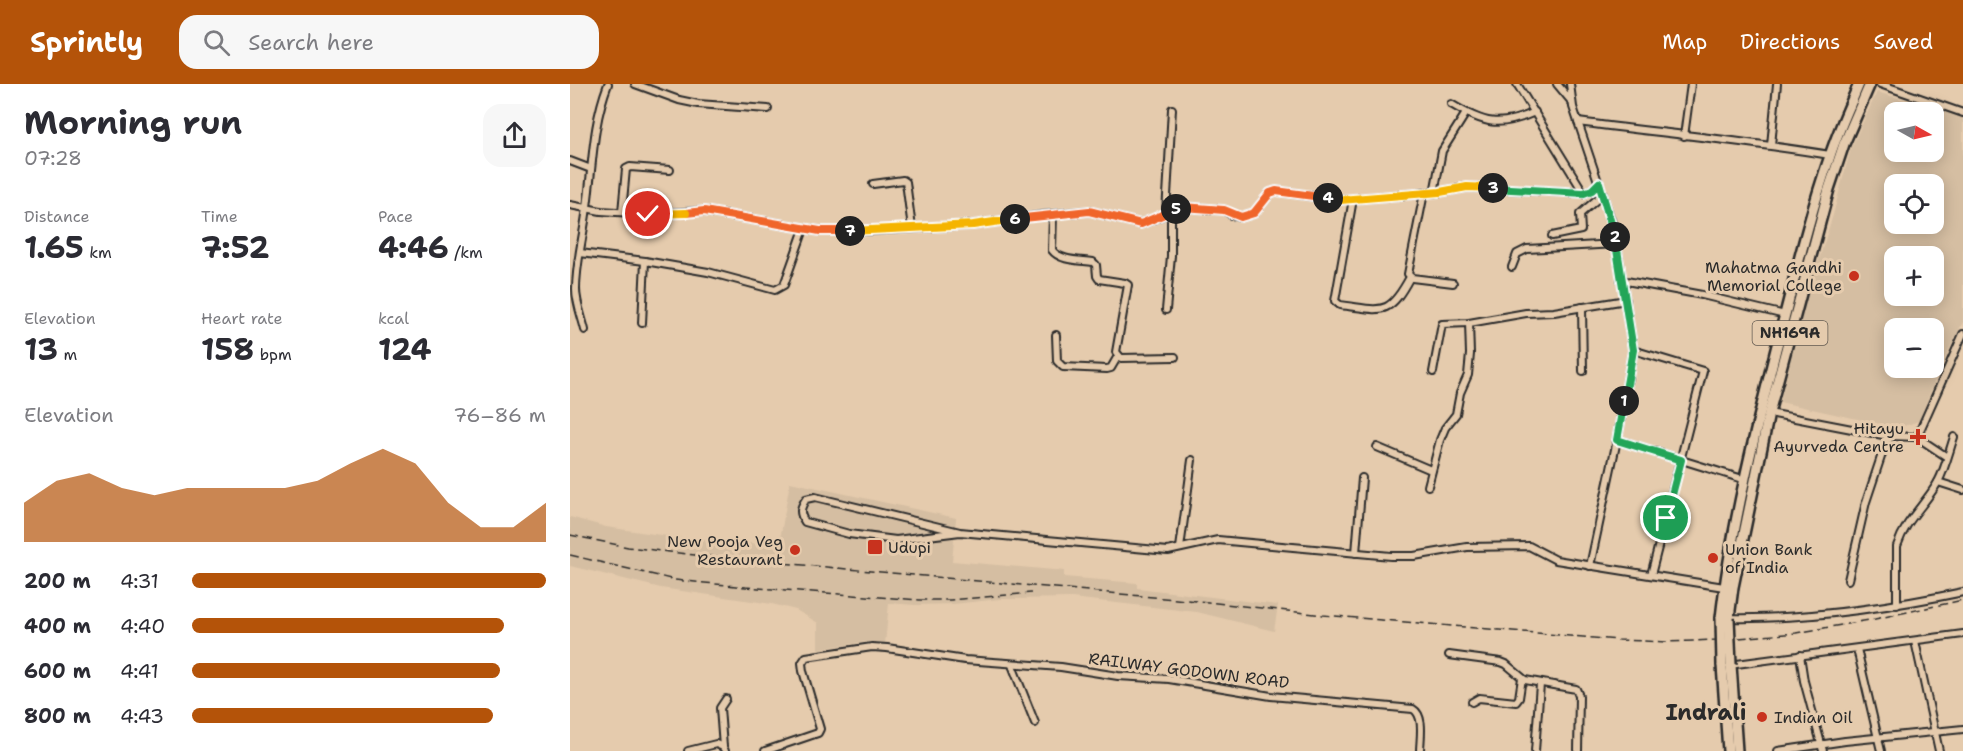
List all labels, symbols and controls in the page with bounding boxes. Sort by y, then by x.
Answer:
search box [179,15,599,69]
text: Sprintly [30,23,143,61]
icon: search [200,26,233,59]
text: Search here [248,28,374,57]
text: Map [1662,28,1707,56]
text: Directions [1740,28,1840,56]
text: Saved [1873,28,1933,56]
text: Morning run [24,100,242,145]
north arrow [1884,102,1944,162]
map controls [1884,102,1944,378]
button: share [483,104,546,167]
text: 07:28 [24,145,82,171]
pin: 3 [1478,173,1508,203]
button: locate [1884,174,1944,234]
text: 3 [1487,177,1499,198]
pin: 4 [1313,183,1343,213]
text: 4 [1322,187,1334,208]
pin [622,188,673,239]
pin: 5 [1161,194,1191,224]
icon: check [631,197,664,230]
text: 5 [1171,198,1181,219]
pin: 6 [1000,204,1030,234]
text: Distance [24,206,90,227]
text: Time [201,206,238,227]
text: Pace [378,206,413,227]
text: 6 [1009,208,1021,229]
pin: 7 [835,216,865,246]
text: 7 [844,220,856,241]
pin: 2 [1600,222,1630,252]
text: 2 [1609,226,1621,247]
text: 1.65 [24,227,84,268]
text: 7:52 [201,227,269,268]
text: 4:46 [378,227,449,268]
text: km [84,242,112,263]
text: /km [449,242,483,263]
button: + [1884,246,1944,306]
place label: Mahatma Gandhi Memorial College [1705,257,1842,296]
marker: Mahatma Gandhi Memorial College [1847,269,1861,283]
text: Elevation [24,308,96,329]
text: Heart rate [201,308,283,329]
text: kcal [378,308,409,329]
button: − [1884,318,1944,378]
road number: NH169A [1752,321,1828,345]
text: 13 [24,329,58,370]
text: 158 [201,329,254,370]
text: 124 [378,329,431,370]
text: m [58,344,77,365]
text: bpm [254,344,292,365]
pin: 1 [1609,386,1639,416]
text: 1 [1620,390,1628,411]
text: Elevation [24,402,114,428]
text: 76–86 m [453,402,546,428]
place label: Hitayu Ayurveda Centre [1773,418,1904,457]
marker: Hitayu Ayurveda Centre [1909,428,1927,446]
pin [1640,492,1691,543]
icon: arrive [1649,501,1682,534]
place label: New Pooja Veg Restaurant [667,531,783,570]
place label: Udupi [888,537,931,558]
marker: Udupi [866,538,884,556]
place label: Union Bank of India [1725,539,1813,578]
marker: New Pooja Veg Restaurant [788,543,802,557]
marker: Union Bank of India [1706,551,1720,565]
text: 200 m [24,568,91,594]
text: 4:31 [120,568,159,594]
text: 400 m [24,613,91,639]
text: 4:40 [120,613,165,639]
street label: RAILWAY GODOWN ROAD [1087,648,1290,693]
text: 600 m [24,658,91,684]
text: 4:41 [120,658,159,684]
district label: Indrali [1665,698,1747,727]
text: 800 m [24,703,91,729]
text: 4:43 [120,703,164,729]
place label: Indian Oil [1774,707,1853,728]
marker: Indian Oil [1755,710,1769,724]

